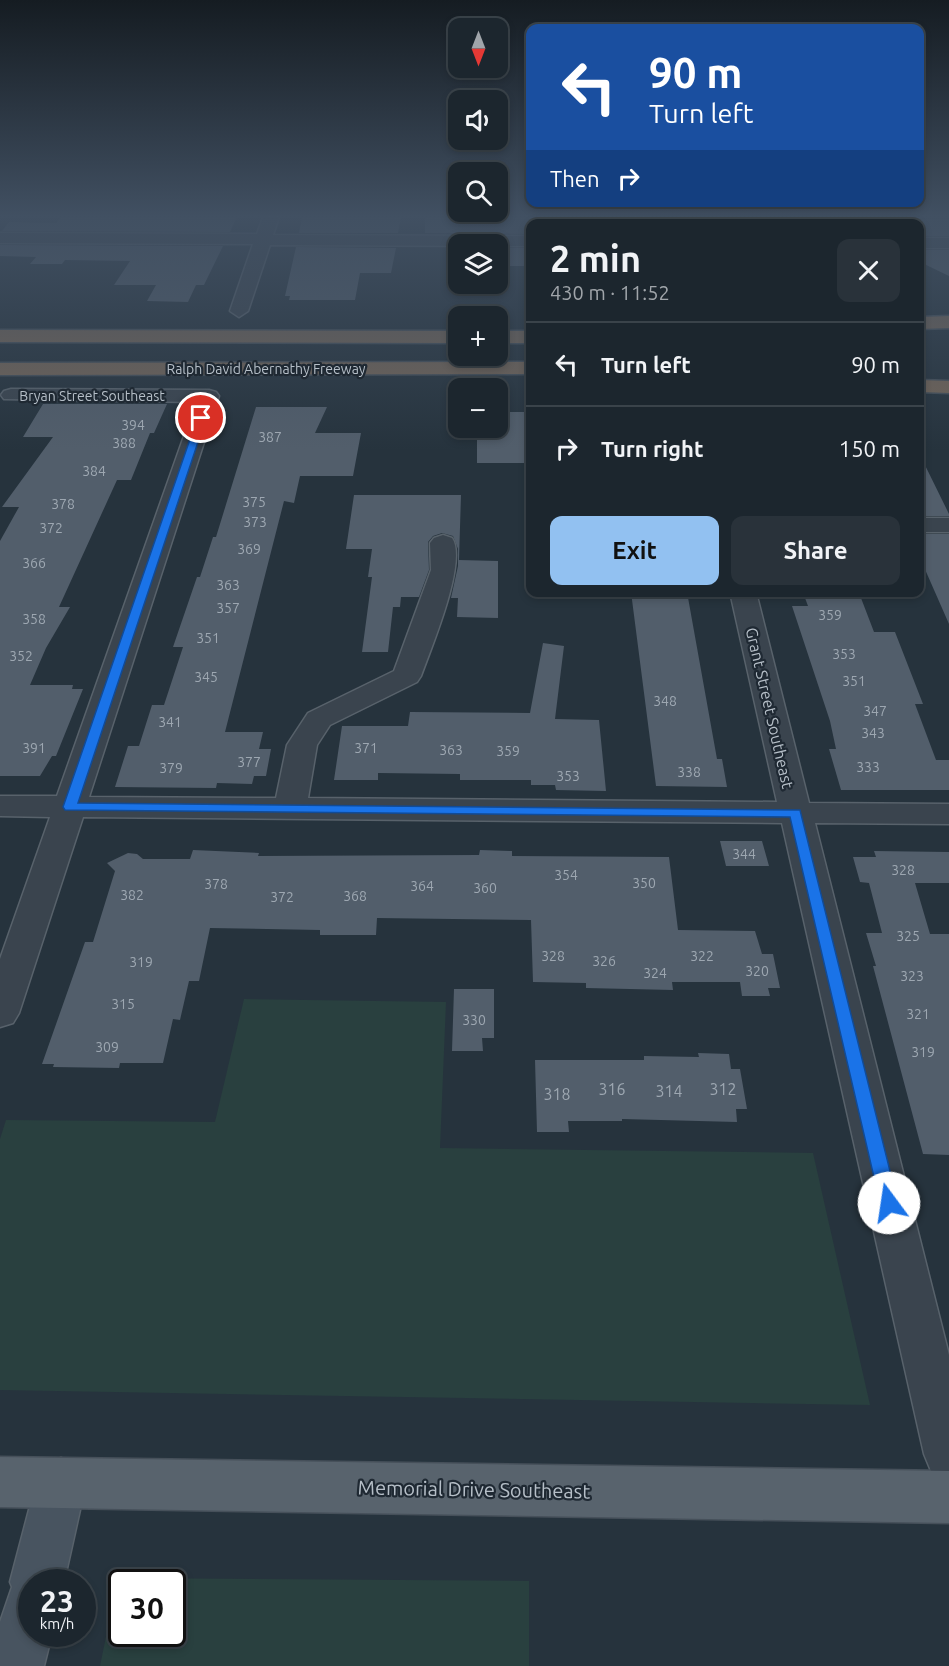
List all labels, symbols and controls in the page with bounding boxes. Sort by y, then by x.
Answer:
north arrow [448,18,508,78]
map controls [448,18,508,438]
icon: left [550,48,628,126]
text: 90 m [649,49,743,96]
button: sound [448,90,508,150]
text: Turn left [649,98,753,128]
button: search [448,162,508,222]
icon: right [612,162,645,195]
text: Then [550,166,600,191]
button: layers [448,234,508,294]
text: 2 min [550,238,641,279]
button: close [837,239,900,302]
text: 430 m · 11:52 [550,281,670,304]
button: + [448,306,508,366]
icon: left [550,348,583,381]
text: Turn left [601,352,691,377]
text: 90 m [851,352,900,377]
street label: Ralph David Abernathy Freeway [166,361,366,377]
button: − [448,378,508,438]
street label: Bryan Street Southeast [19,388,165,404]
pin [175,392,226,443]
icon: arrive [184,401,217,434]
house number: 394 [121,417,145,433]
house number: 387 [258,429,282,445]
icon: right [550,432,583,465]
house number: 388 [112,435,136,451]
text: Turn right [601,436,703,461]
text: 150 m [839,436,900,461]
house number: 384 [82,463,106,479]
house number: 375 [242,494,266,510]
house number: 378 [51,496,75,512]
house number: 373 [243,514,267,530]
button: Exit [550,516,719,585]
button: Share [731,516,900,585]
house number: 372 [39,520,63,536]
house number: 369 [237,541,261,557]
house number: 366 [22,555,46,571]
house number: 363 [216,577,240,593]
house number: 357 [216,600,240,616]
house number: 359 [818,607,842,623]
house number: 358 [22,611,46,627]
street label: Grant Street Southeast [743,626,797,791]
house number: 351 [196,630,220,646]
house number: 353 [832,646,856,662]
house number: 352 [9,648,33,664]
house number: 345 [194,669,218,685]
house number: 351 [842,673,866,689]
house number: 348 [653,693,677,709]
house number: 347 [863,703,887,719]
house number: 341 [158,714,182,730]
house number: 343 [861,725,885,741]
house number: 391 [22,740,46,756]
house number: 371 [354,740,378,756]
house number: 363 [439,742,463,758]
house number: 359 [496,743,520,759]
house number: 377 [237,754,261,770]
house number: 333 [856,759,880,775]
house number: 379 [159,760,183,776]
house number: 338 [677,764,701,780]
house number: 353 [556,768,580,784]
house number: 344 [732,846,756,862]
house number: 328 [891,862,915,878]
house number: 354 [554,867,578,883]
house number: 350 [632,875,656,891]
house number: 378 [204,876,228,892]
house number: 364 [410,878,434,894]
house number: 360 [473,880,497,896]
house number: 382 [120,887,144,903]
house number: 368 [343,888,367,904]
house number: 372 [270,889,294,905]
house number: 325 [896,928,920,944]
house number: 328 [541,948,565,964]
house number: 322 [690,948,714,964]
house number: 326 [592,953,616,969]
house number: 319 [129,954,153,970]
house number: 320 [745,963,769,979]
house number: 324 [643,965,667,981]
house number: 323 [900,968,924,984]
house number: 315 [111,996,135,1012]
house number: 321 [906,1006,930,1022]
house number: 330 [462,1012,486,1028]
house number: 309 [95,1039,119,1055]
house number: 319 [911,1044,935,1060]
house number: 316 [598,1080,626,1098]
house number: 312 [709,1080,737,1098]
house number: 314 [655,1082,683,1100]
house number: 318 [543,1085,571,1103]
position arrow [857,1171,921,1235]
street label: Memorial Drive Southeast [358,1475,591,1503]
speed limit sign: 30 [108,1569,186,1647]
text: 23 [40,1584,74,1618]
text: km/h [40,1615,74,1632]

